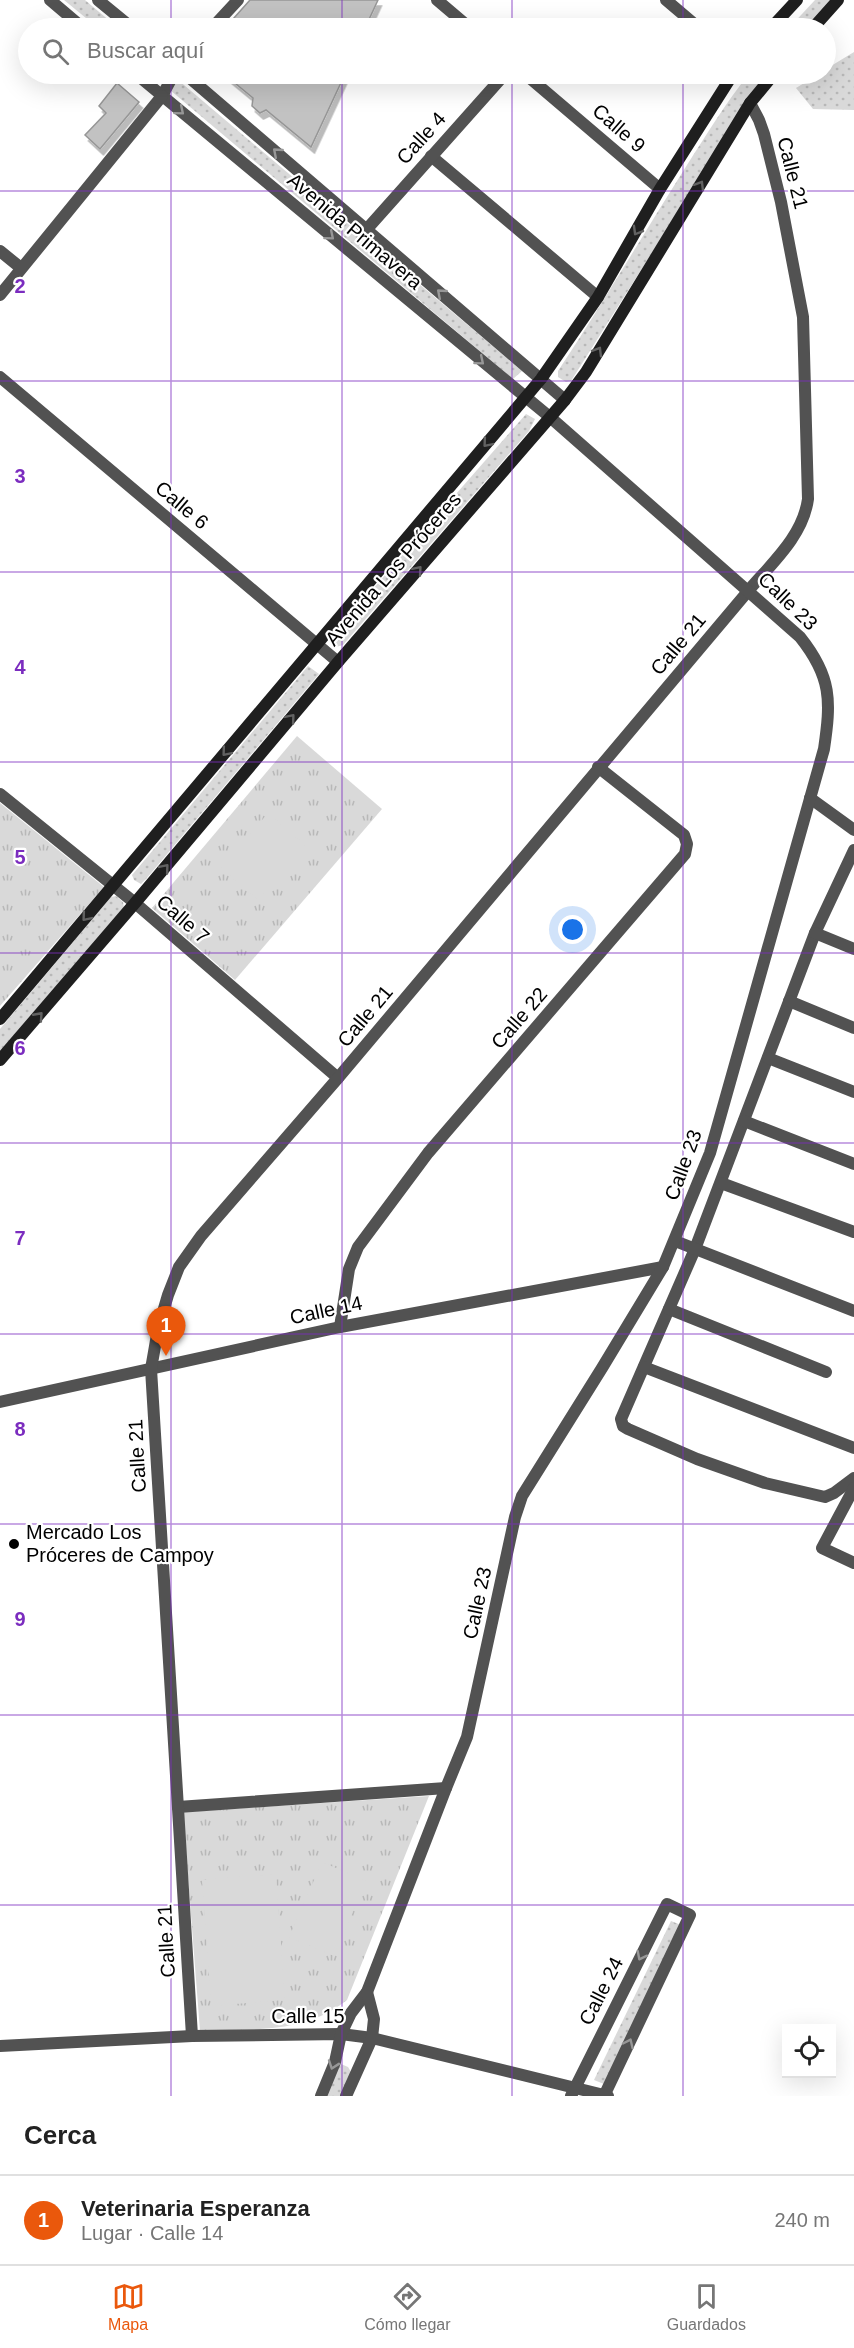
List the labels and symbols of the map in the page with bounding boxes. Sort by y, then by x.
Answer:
street label: Calle 9 [588,99,650,157]
one-way arrow [173,104,184,115]
street label: Calle 4 [392,108,450,168]
street label: Calle 21 [773,135,813,211]
one-way arrow [273,149,284,160]
street label: Avenida Primavera [283,168,427,294]
one-way arrow [693,181,705,191]
one-way arrow [632,225,644,235]
one-way arrow [323,229,334,240]
text: 2 [14,275,26,297]
one-way arrow [437,289,448,300]
one-way arrow [591,347,602,358]
one-way arrow [473,354,484,365]
one-way arrow [483,436,494,447]
text: 3 [14,465,26,487]
street label: Calle 6 [151,477,213,533]
street label: Avenida Los Próceres [321,488,465,650]
one-way arrow [411,566,422,577]
street label: Calle 23 [754,568,822,634]
street label: Calle 21 [646,609,710,679]
text: 4 [14,656,26,678]
one-way arrow [284,714,295,725]
one-way arrow [222,745,233,756]
text: 5 [14,846,26,868]
one-way arrow [158,863,169,874]
street label: Calle 7 [152,890,214,948]
one-way arrow [82,910,93,921]
your location [558,915,587,944]
street label: Calle 21 [333,981,397,1051]
street label: Calle 22 [487,983,551,1053]
one-way arrow [32,1012,43,1023]
text: 6 [14,1037,26,1059]
street label: Calle 23 [660,1127,706,1203]
text: 7 [14,1227,26,1249]
street label: Calle 14 [288,1292,364,1328]
pin: 1 [146,1306,186,1356]
text: 8 [14,1418,26,1440]
street label: Calle 21 [124,1419,150,1493]
place label: Mercado Los Próceres de Campoy [26,1521,214,1566]
marker: Mercado Los Próceres de Campoy [7,1537,21,1551]
street label: Calle 23 [459,1565,495,1641]
text: 9 [14,1608,26,1630]
street label: Calle 21 [153,1904,179,1978]
one-way arrow [636,1950,648,1961]
street label: Calle 24 [575,1953,627,2029]
street label: Calle 15 [271,2005,345,2027]
one-way arrow [622,2039,634,2050]
one-way arrow [327,2060,340,2070]

